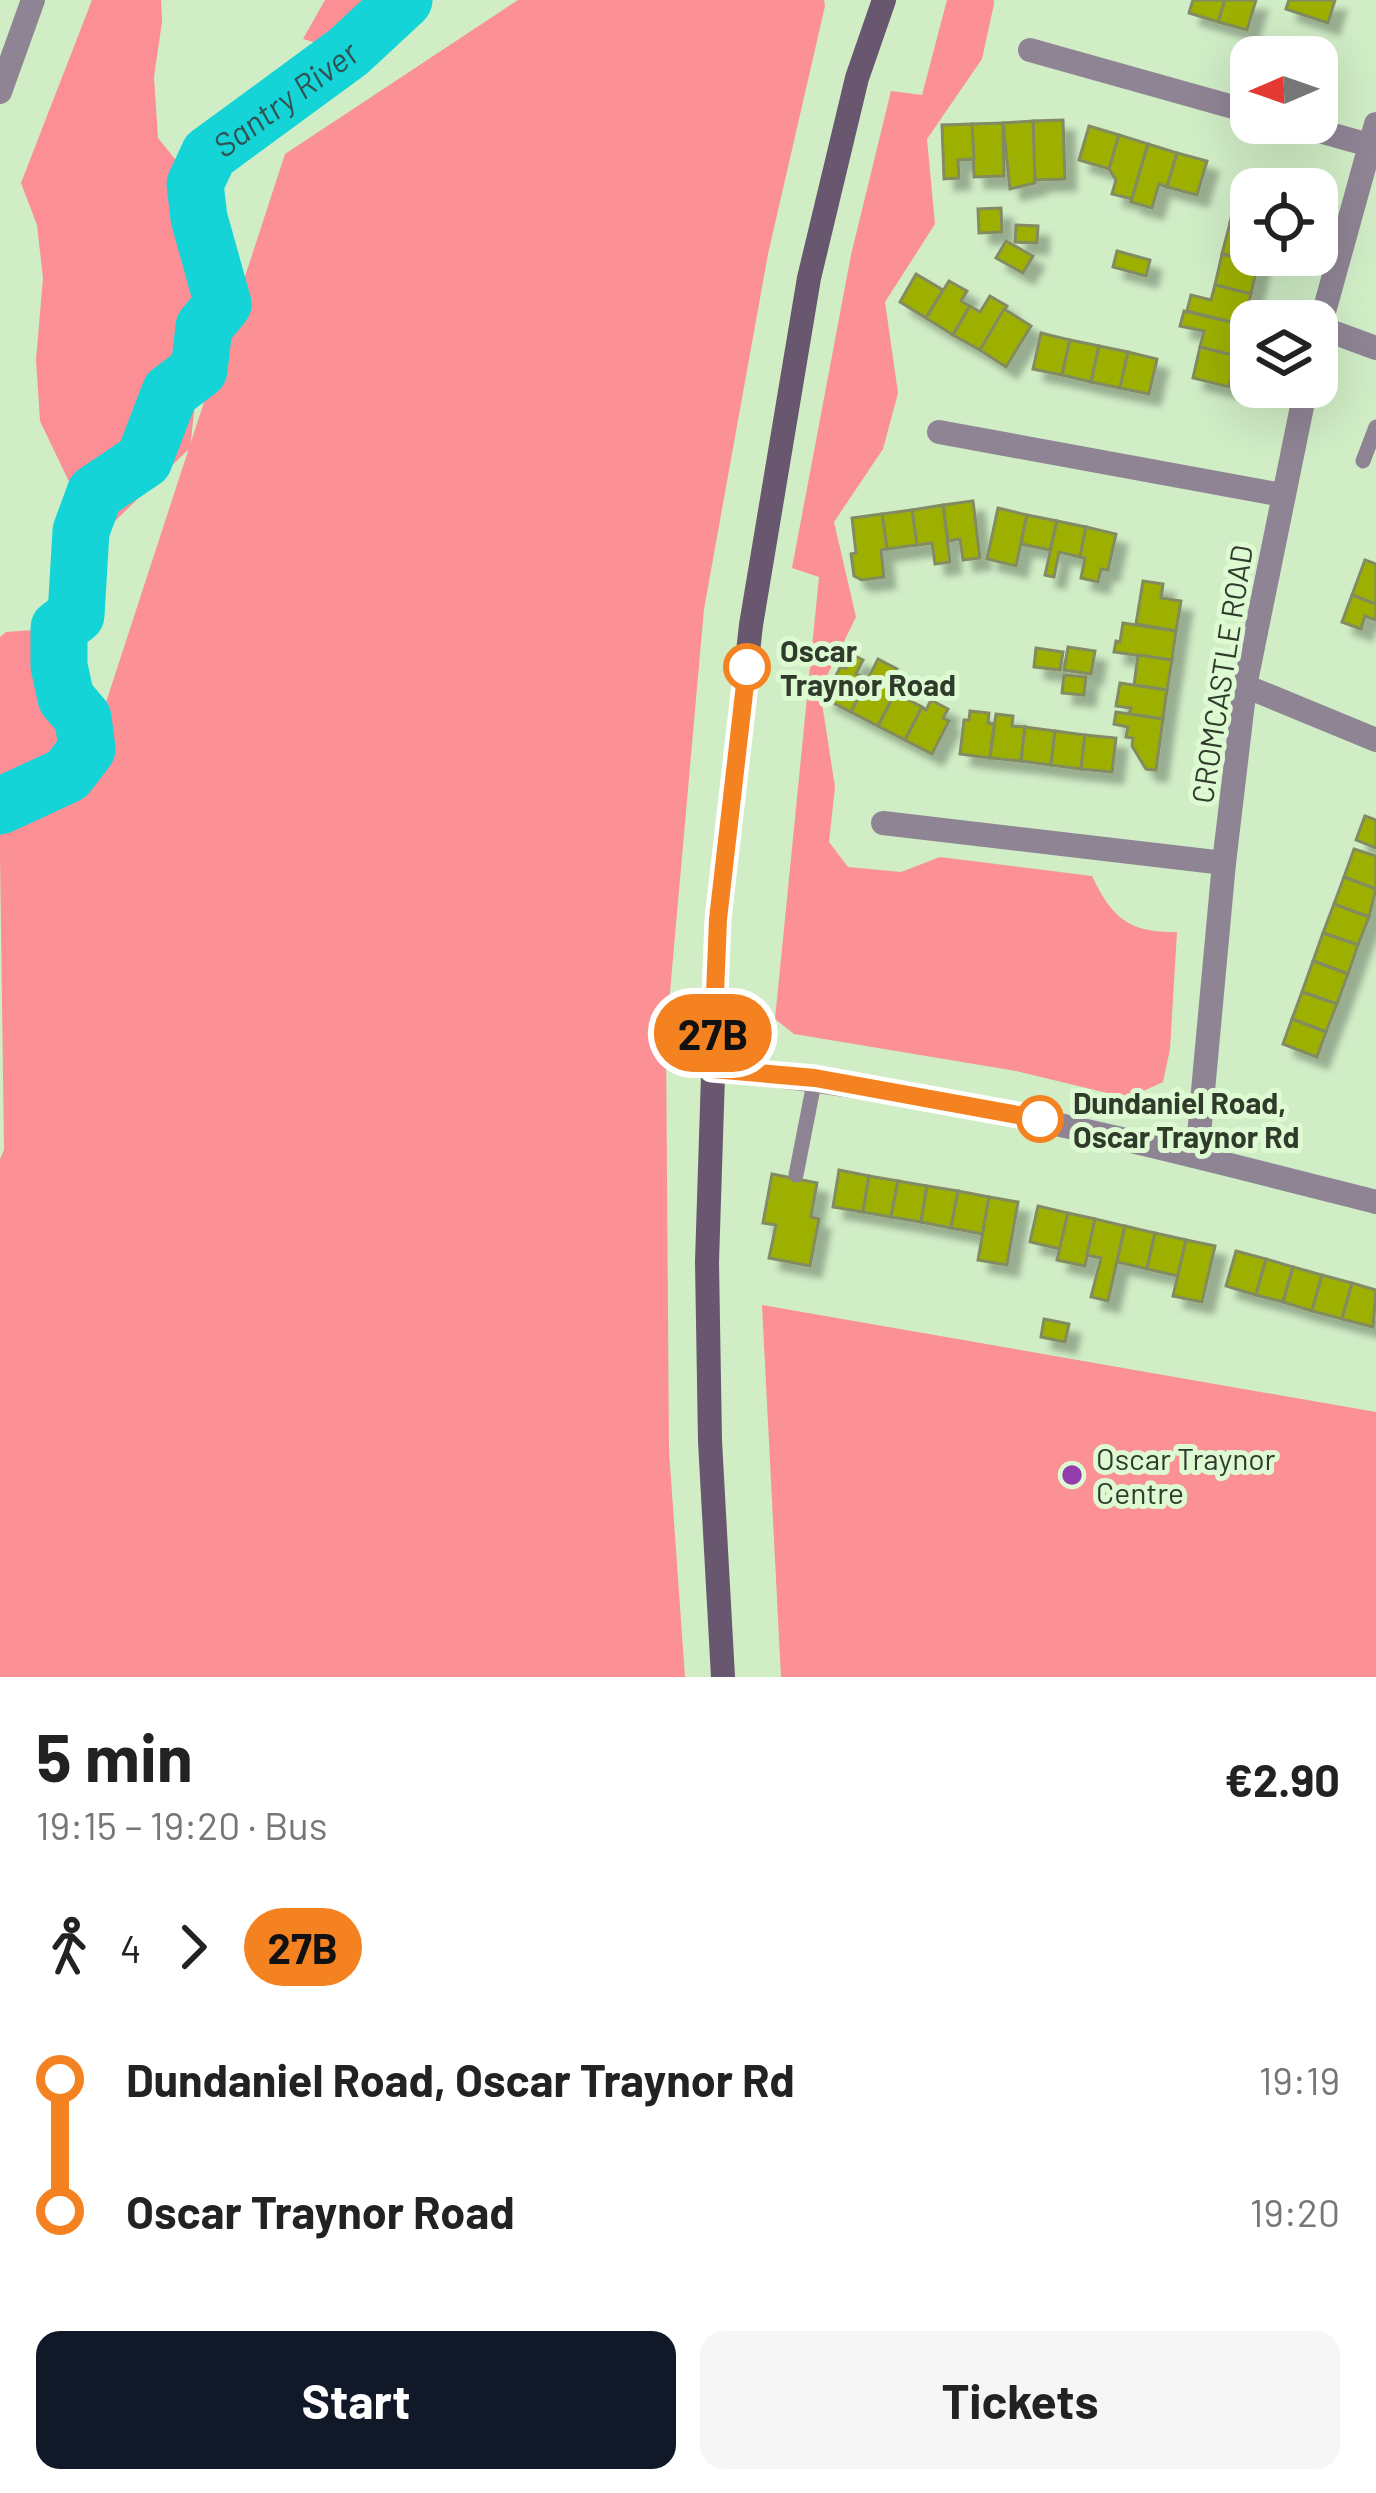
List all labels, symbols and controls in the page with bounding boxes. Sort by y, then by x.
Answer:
water label: Santry River [204,32,367,165]
north arrow [1230,36,1338,144]
map controls [1230,36,1338,408]
button: locate [1230,168,1338,276]
button: layers [1230,300,1338,408]
street label: CROMCASTLE ROAD [1183,542,1259,806]
place label: Oscar Traynor Road [780,632,956,702]
marker: Oscar Traynor Road [725,645,769,689]
line badge: 27B [644,994,782,1072]
text: 27B [678,1008,748,1058]
place label: Dundaniel Road, Oscar Traynor Rd [1073,1084,1300,1154]
marker: Dundaniel Road, Oscar Traynor Rd [1018,1097,1062,1141]
place label: Oscar Traynor Centre [1096,1440,1276,1510]
marker: Oscar Traynor Centre [1059,1462,1085,1488]
text: 5 min [36,1716,193,1795]
text: €2.90 [1225,1752,1340,1806]
text: 19:15 – 19:20 · Bus [36,1801,328,1848]
icon: walk [36,1914,102,1980]
icon: forward [160,1914,226,1980]
text: 27B [268,1922,338,1972]
text: 4 [120,1924,142,1971]
text: Dundaniel Road, Oscar Traynor Rd [126,2052,795,2106]
text: 19:19 [1259,2056,1340,2103]
text: Oscar Traynor Road [126,2184,515,2238]
text: 19:20 [1250,2188,1340,2235]
button: Start [36,2331,676,2469]
button: Tickets [700,2331,1340,2469]

